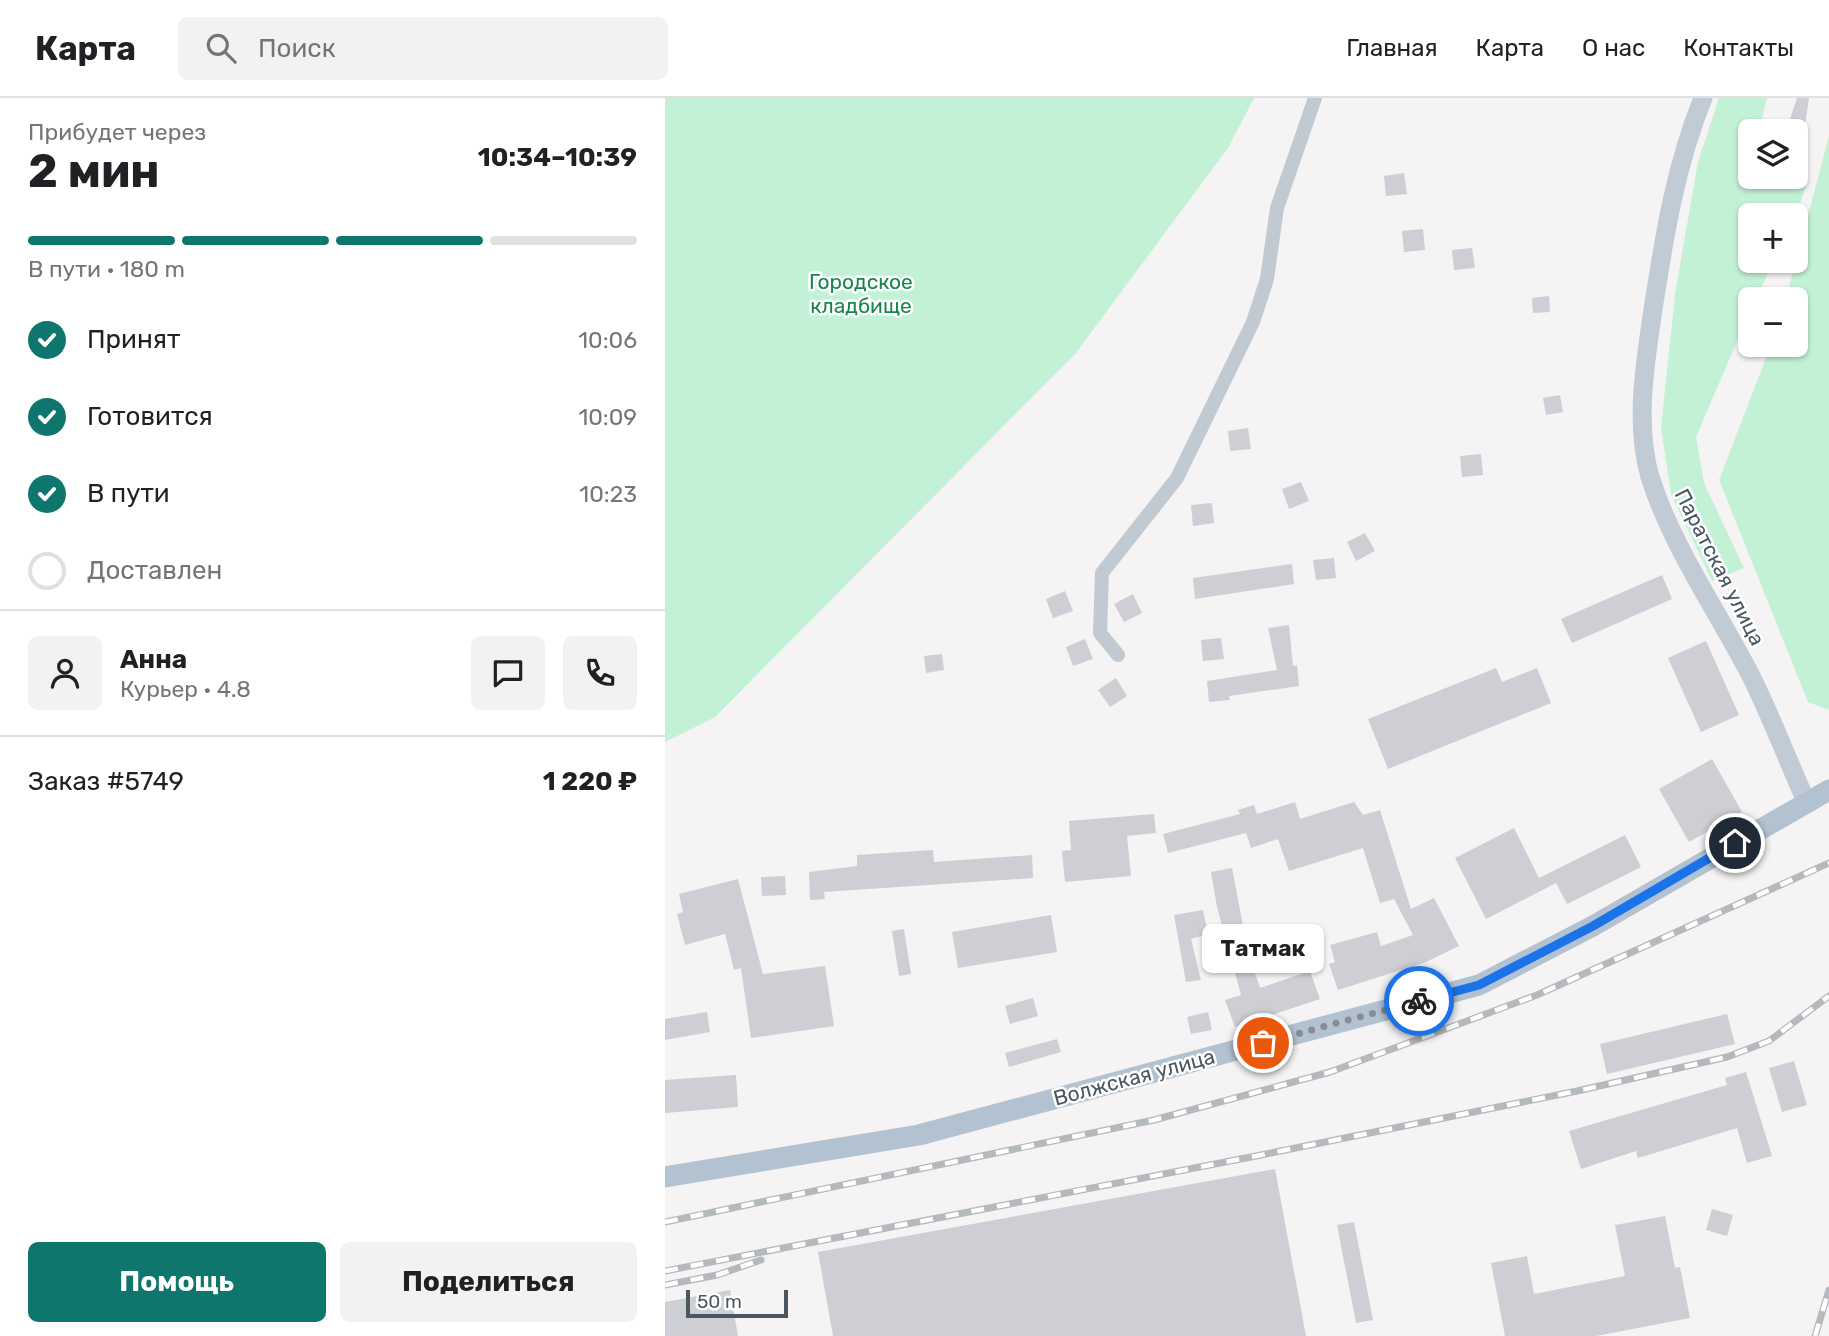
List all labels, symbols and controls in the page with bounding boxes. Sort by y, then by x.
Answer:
search box [178,17,668,80]
text: Карта [35,29,136,68]
icon: search [202,29,240,67]
text: Поиск [258,33,336,64]
text: Главная [1346,34,1438,62]
text: Карта [1476,34,1544,62]
text: О нас [1582,34,1645,62]
text: Контакты [1683,34,1794,62]
text: Прибудет через [28,118,206,146]
map controls [1738,119,1808,357]
button: layers [1738,119,1808,189]
text: 10:34–10:39 [478,142,637,173]
text: 2 мин [28,144,160,199]
button: + [1738,203,1808,273]
text: В пути · 180 m [28,255,185,283]
park label: Городское кладбище [809,269,913,318]
button: − [1738,287,1808,357]
icon: check [28,321,66,359]
text: Принят [87,324,180,355]
text: 10:06 [578,326,637,354]
icon: check [28,398,66,436]
text: Готовится [87,401,213,432]
text: 10:09 [578,403,637,431]
icon: check [28,475,66,513]
text: В пути [87,478,170,509]
text: 10:23 [579,480,637,508]
street label: Паратская улица [1670,484,1770,650]
text: Доставлен [87,555,222,586]
button: person [28,636,102,710]
button: chat [471,636,545,710]
button: phone [563,636,637,710]
text: Анна [120,644,187,675]
text: Курьер · 4.8 [120,675,251,703]
text: Заказ #5749 [28,766,184,797]
text: 1 220 ₽ [543,766,637,797]
pin [1705,813,1765,873]
icon: home [1716,824,1754,862]
callout: Татмак [1202,924,1324,973]
text: Татмак [1221,934,1305,962]
courier [1384,966,1454,1036]
icon: bike [1400,982,1438,1020]
pin [1233,1013,1293,1073]
icon: bag [1244,1024,1282,1062]
street label: Волжская улица [1050,1043,1218,1111]
button: Помощь [28,1242,326,1322]
button: Поделиться [340,1242,637,1322]
scale bar [686,1287,787,1319]
text: 50 m [697,1290,742,1313]

